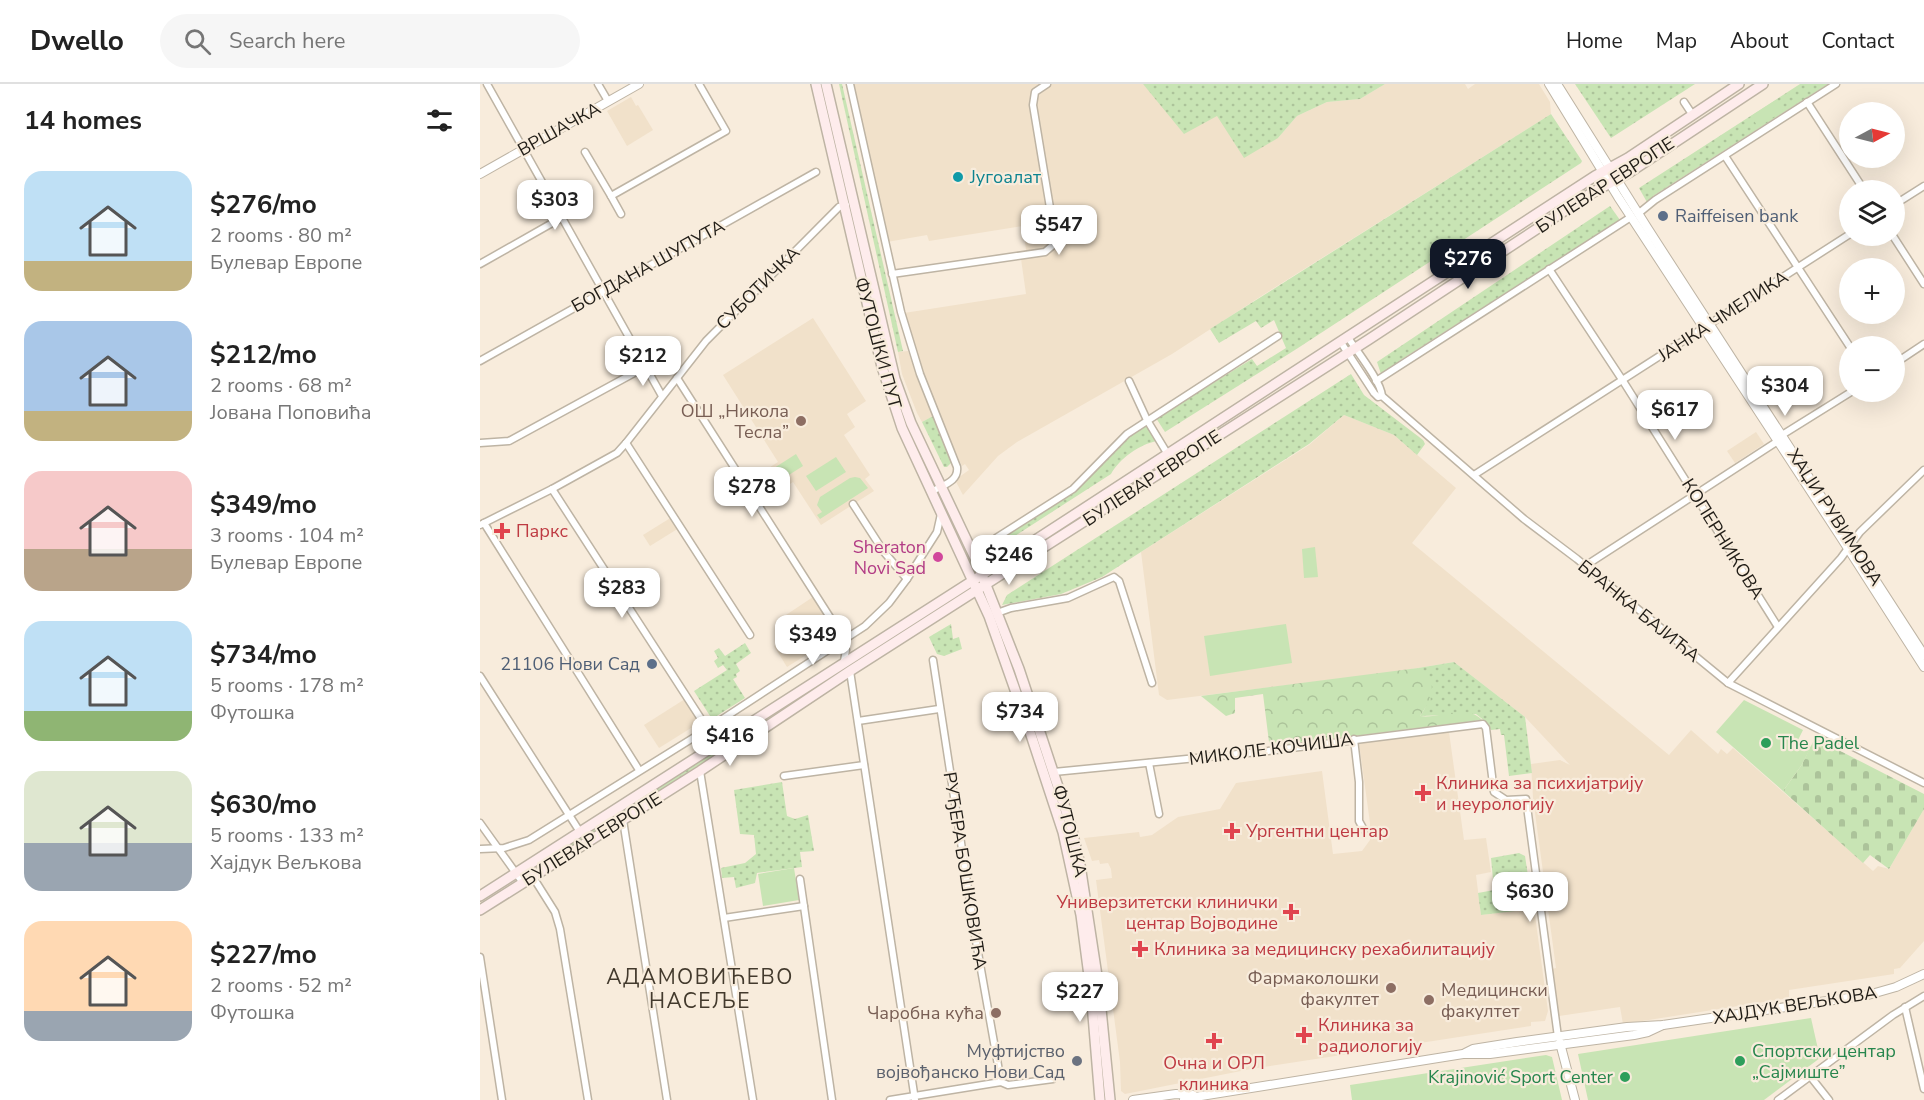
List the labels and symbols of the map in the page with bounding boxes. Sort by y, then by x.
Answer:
street label: ВРШАЧКА [513,96,605,162]
north arrow [1839,102,1905,168]
street label: БУЛЕВАР ЕВРОПЕ [1531,131,1679,239]
place label: Југоалат [969,165,1041,189]
marker: Југоалат [951,170,965,184]
pin: $303 [519,180,591,231]
place label: Raiffeisen bank [1675,204,1799,228]
pin: $547 [1023,205,1095,256]
marker: Raiffeisen bank [1656,209,1670,223]
street label: БОГДАНА ШУПУТА [567,214,729,318]
pin: $276 [1432,239,1504,290]
street label: СУБОТИЧКА [711,241,805,335]
street label: ЈАНКА ЧМЕЛИКА [1652,265,1793,368]
street label: ФУТОШКИ ПУТ [849,275,907,412]
pin: $212 [607,336,679,387]
pin: $304 [1749,366,1821,417]
pin: $617 [1639,390,1711,441]
place label: ОШ „Никола Тесла” [681,399,789,444]
marker: ОШ „Никола Тесла” [794,414,808,428]
street label: БУЛЕВАР ЕВРОПЕ [1078,424,1226,532]
street label: ХАЏИ РУВИМОВА [1782,444,1888,590]
pin: $278 [716,467,788,518]
street label: КОПЕРНИКОВА [1676,474,1770,604]
place label: Паркс [516,519,568,543]
marker: Паркс [493,522,511,540]
place label: Sheraton Novi Sad [853,535,926,580]
pin: $246 [973,535,1045,586]
marker: Sheraton Novi Sad [931,550,945,564]
street label: БРАНКА БАЈИЋА [1573,554,1705,668]
pin: $283 [586,568,658,619]
pin: $349 [777,615,849,666]
place label: 21106 Нови Сад [500,652,640,676]
marker: 21106 Нови Сад [645,657,659,671]
pin: $734 [984,692,1056,743]
pin: $416 [694,716,766,767]
street label: МИКОЛЕ КОЧИША [1188,727,1354,771]
place label: The Padel [1778,731,1860,755]
marker: The Padel [1759,736,1773,750]
street label: РУЂЕРА БОШКОВИЋА [937,770,993,972]
place label: Клиника за психијатрију и неурологију [1436,771,1644,816]
street label: ФУТОШКА [1047,783,1093,879]
marker: Клиника за психијатрију и неурологију [1414,784,1432,802]
street label: БУЛЕВАР ЕВРОПЕ [518,786,666,892]
place label: Ургентни центар [1245,819,1389,843]
marker: Ургентни центар [1223,822,1241,840]
pin: $630 [1494,872,1566,923]
place label: Универзитетски клинички центар Војводине [1055,890,1278,935]
marker: Универзитетски клинички центар Војводине [1282,903,1300,921]
place label: Клиника за медицинску рехабилитацију [1154,937,1496,961]
marker: Клиника за медицинску рехабилитацију [1131,940,1149,958]
district label: АДАМОВИЋЕВО НАСЕЉЕ [606,963,794,1015]
place label: Фармаколошки факултет [1247,966,1379,1011]
pin: $227 [1044,972,1116,1023]
place label: Медицински факултет [1441,978,1548,1023]
street label: ХАЈДУК ВЕЉКОВА [1711,980,1879,1030]
marker: Фармаколошки факултет [1384,981,1398,995]
marker: Медицински факултет [1422,993,1436,1007]
place label: Чаробна кућа [867,1001,984,1025]
marker: Чаробна кућа [989,1006,1003,1020]
place label: Клиника за радиологију [1318,1013,1423,1058]
marker: Клиника за радиологију [1295,1026,1313,1044]
marker: Очна и ОРЛ клиника [1205,1032,1223,1050]
place label: Муфтијство војвођанско Нови Сад [876,1039,1065,1084]
place label: Спортски центар „Сајмиште” [1752,1039,1896,1084]
place label: Очна и ОРЛ клиника [1163,1051,1265,1096]
marker: Муфтијство војвођанско Нови Сад [1070,1054,1084,1068]
marker: Спортски центар „Сајмиште” [1733,1054,1747,1068]
place label: Krajinović Sport Center [1428,1065,1614,1089]
marker: Krajinović Sport Center [1618,1070,1632,1084]

